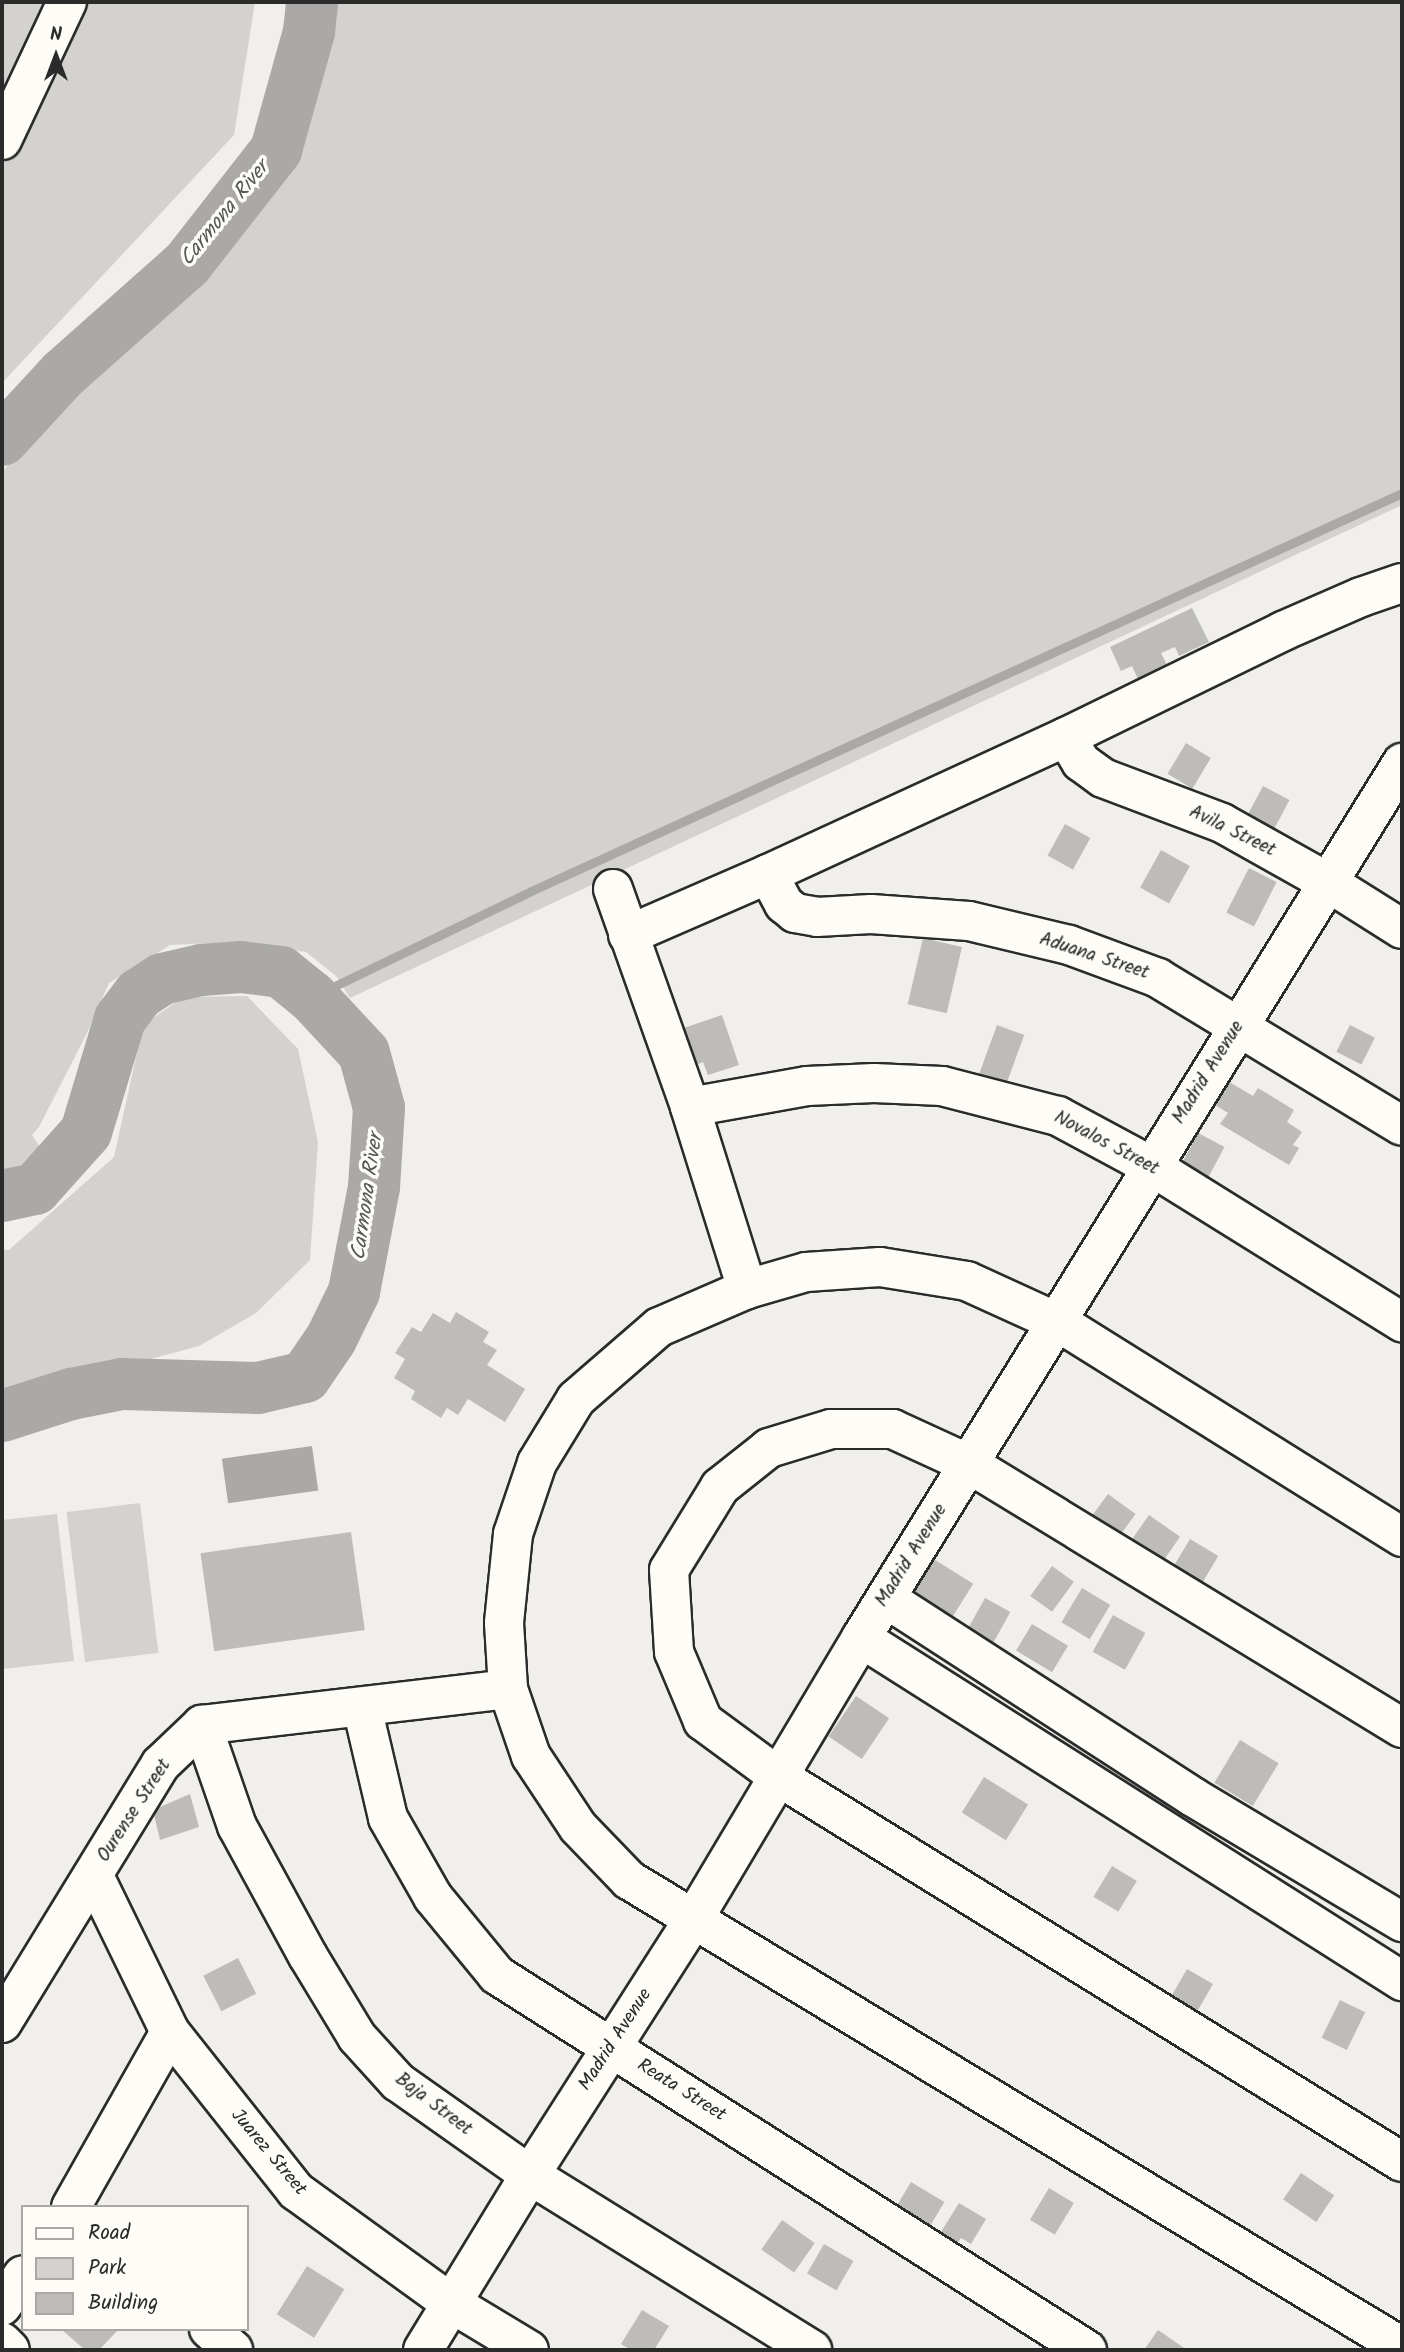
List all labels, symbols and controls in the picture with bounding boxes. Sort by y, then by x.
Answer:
text: N [50,20,62,50]
north arrow [21,21,91,91]
water label: Carmona River [175,156,275,272]
street label: Avila Street [1185,801,1279,863]
street label: Aduana Street [1036,929,1152,985]
street label: Madrid Avenue [1168,1017,1250,1129]
street label: Novalos Street [1050,1107,1162,1181]
water label: Carmona River [347,1132,389,1262]
street label: Madrid Avenue [871,1500,953,1612]
street label: Ourense Street [93,1755,177,1867]
street label: Madrid Avenue [575,1985,657,2095]
street label: Reata Street [632,2055,730,2127]
street label: Baja Street [390,2069,476,2141]
street label: Juarez Street [225,2105,311,2201]
legend [21,2205,248,2331]
text: Road [88,2217,130,2250]
text: Park [88,2252,126,2285]
text: Building [88,2287,158,2320]

